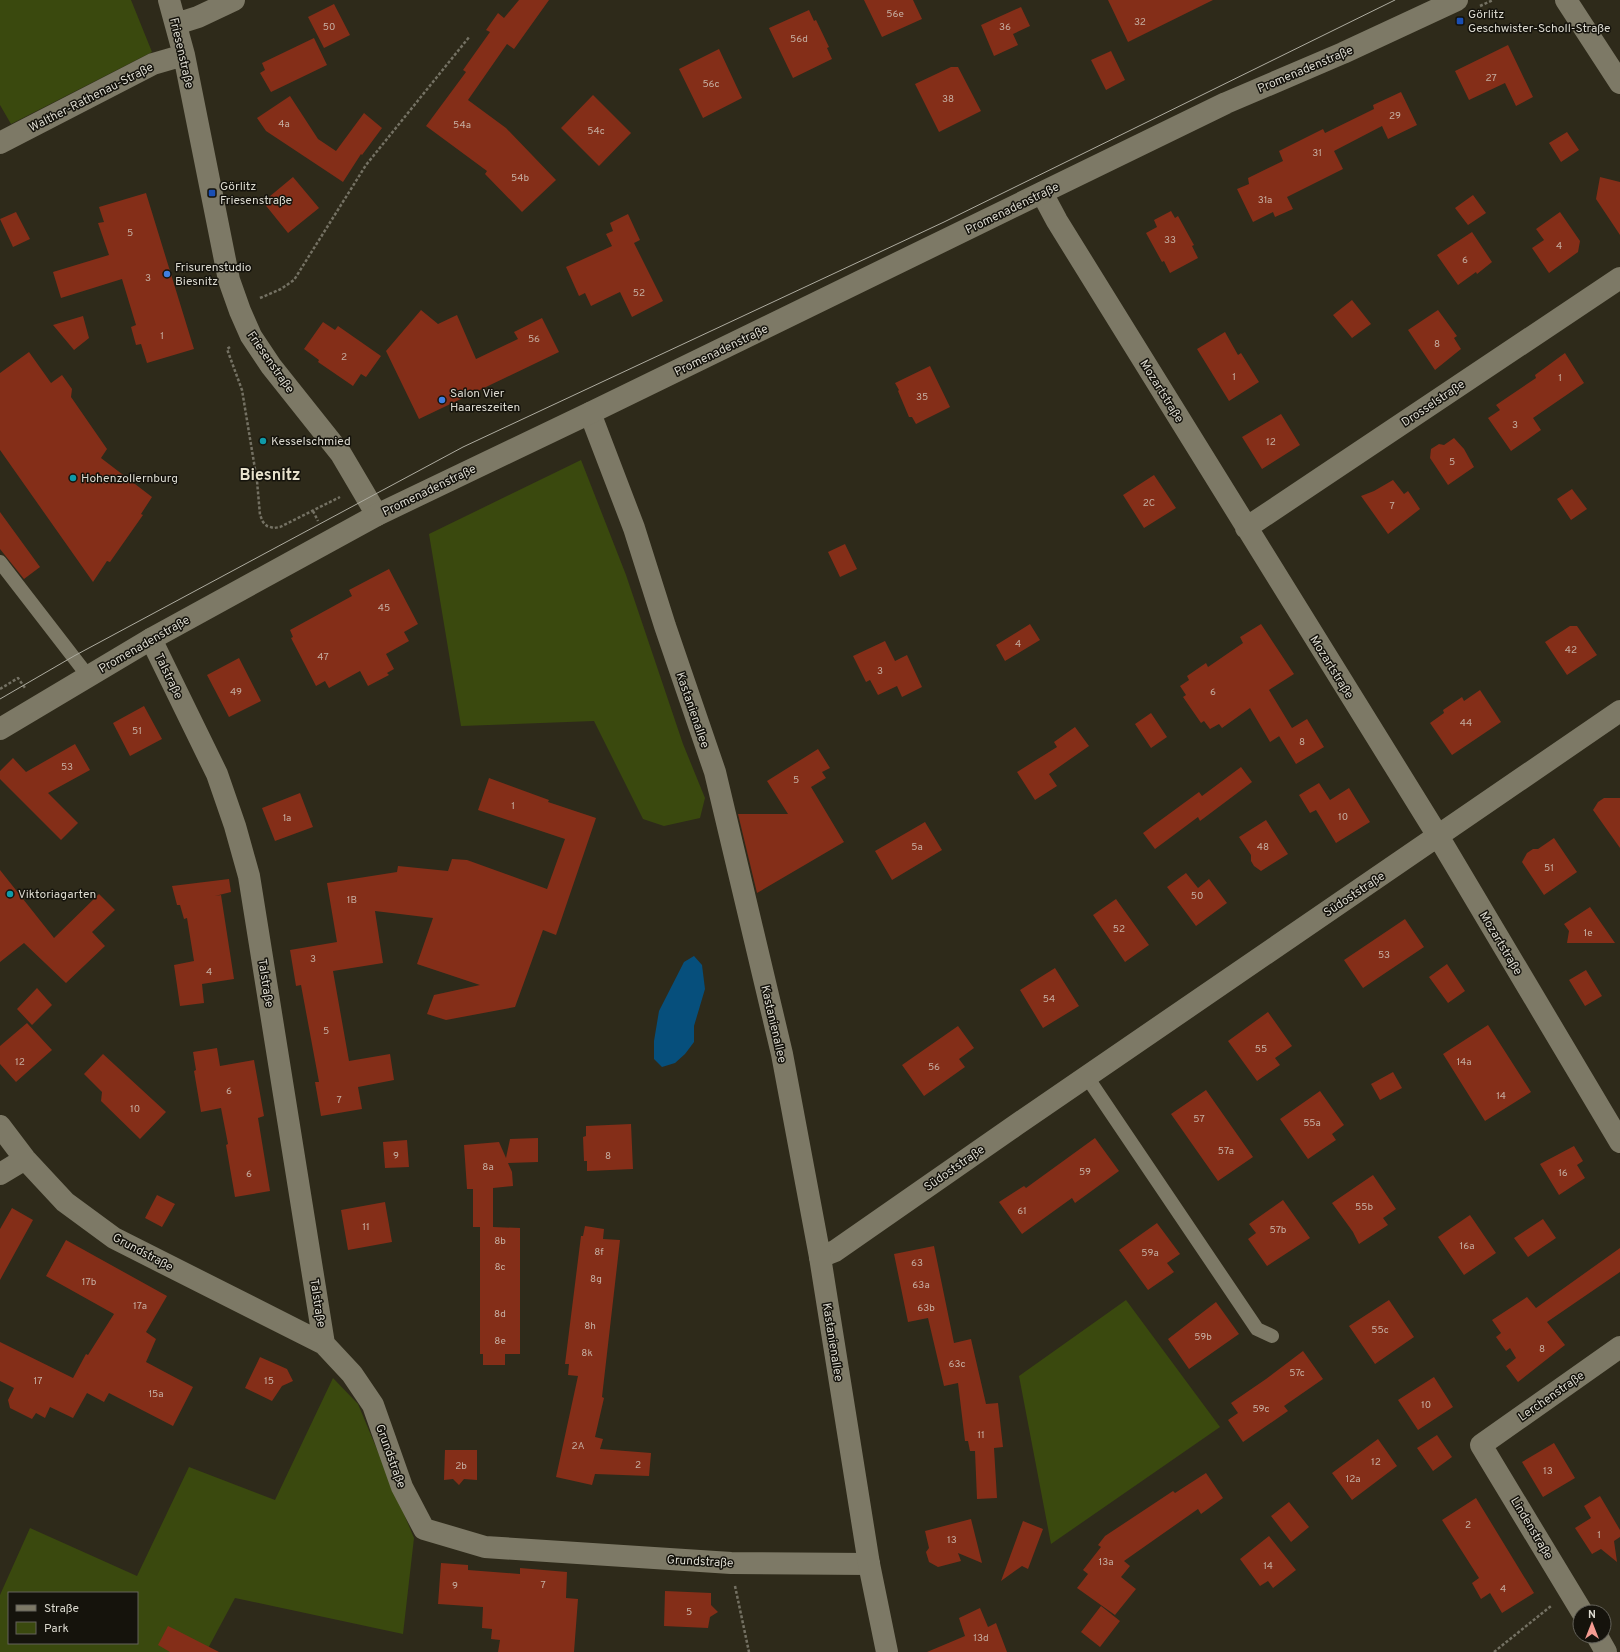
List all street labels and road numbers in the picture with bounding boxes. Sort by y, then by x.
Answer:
street label: Friesenstraße [165,16,197,90]
street label: Promenadenstraße [1255,43,1356,97]
street label: Walther-Rathenau-Straße [27,60,156,136]
street label: Promenadenstraße [963,179,1062,239]
street label: Promenadenstraße [672,321,771,381]
street label: Friesenstraße [243,328,297,397]
street label: Mozartstraße [1135,357,1187,426]
street label: Drosselstraße [1399,377,1468,431]
street label: Promenadenstraße [380,461,479,521]
street label: Promenadenstraße [96,612,193,677]
street label: Mozartstraße [1305,633,1357,702]
street label: Talstraße [150,651,186,702]
street label: Kastanienallee [672,670,713,750]
street label: Südoststraße [1321,868,1388,921]
street label: Mozartstraße [1475,909,1525,978]
street label: Talstraße [253,958,277,1009]
street label: Kastanienallee [756,984,790,1065]
street label: Südoststraße [921,1142,988,1196]
street label: Grundstraße [109,1230,176,1276]
street label: Talstraße [305,1278,329,1329]
street label: Kastanienallee [818,1302,846,1383]
street label: Lerchenstraße [1515,1368,1588,1426]
street label: Grundstraße [371,1422,409,1490]
street label: Lindenstraße [1506,1494,1556,1563]
street label: Grundstraße [666,1552,734,1572]

